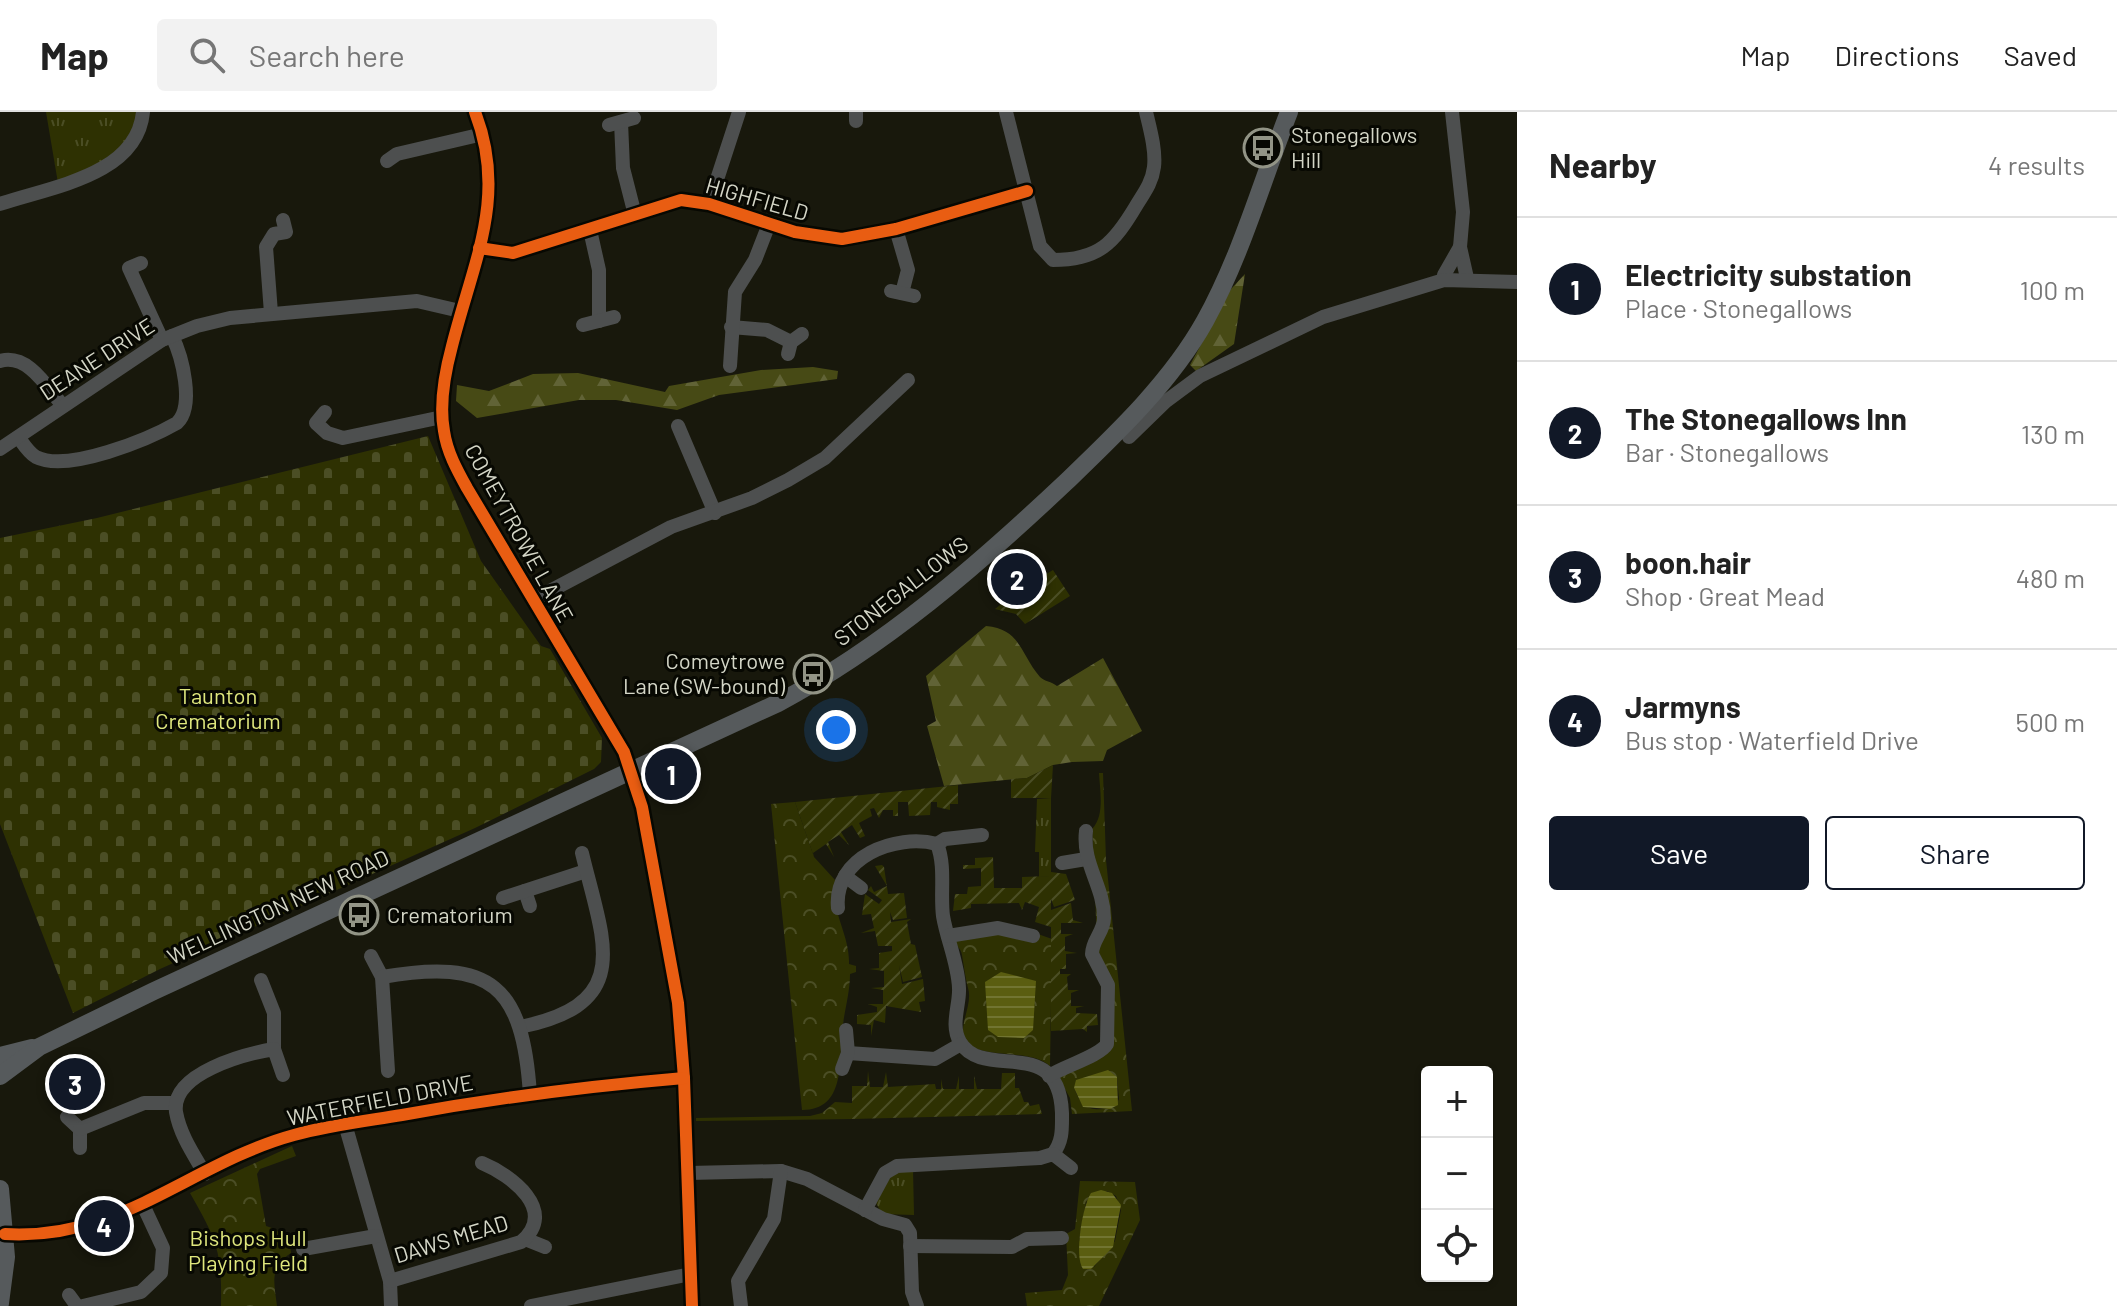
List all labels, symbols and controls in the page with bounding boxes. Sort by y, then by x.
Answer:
search box [157,19,717,91]
text: Map [40,32,109,78]
icon: search [185,33,229,77]
text: Search here [249,37,405,73]
text: Map [1741,38,1790,72]
text: Directions [1834,38,1960,72]
text: Saved [2004,38,2077,72]
place label: Stonegallows Hill [1291,121,1417,172]
bus stop icon: Stonegallows Hill [1242,127,1284,169]
text: Nearby [1549,144,1657,185]
text: 4 results [1988,149,2085,180]
street label: HIGHFIELD [703,171,812,225]
text: Electricity substation [1625,256,1912,292]
text: 1 [1570,274,1580,305]
text: 100 m [2020,274,2085,305]
text: Place · Stonegallows [1625,292,1852,323]
street label: DEANE DRIVE [34,312,159,405]
text: The Stonegallows Inn [1625,400,1907,436]
text: 2 [1568,418,1582,449]
text: 130 m [2021,418,2085,449]
text: Bar · Stonegallows [1625,436,1829,467]
street label: COMEYTROWE LANE [460,439,580,626]
street label: STONEGALLOWS [828,530,972,651]
text: boon.hair [1625,544,1751,580]
pin: 2 [991,549,1043,609]
text: 3 [1568,562,1582,593]
text: 480 m [2016,562,2085,593]
text: Shop · Great Mead [1625,580,1825,611]
place label: Comeytrowe Lane (SW-bound) [623,647,785,698]
bus stop icon: Comeytrowe Lane (SW-bound) [792,653,834,695]
park label: Taunton Crematorium [155,682,281,733]
text: Jarmyns [1625,688,1741,724]
text: 4 [1567,706,1583,737]
text: 500 m [2016,706,2085,737]
your location [816,710,856,750]
text: Bus stop · Waterfield Drive [1625,724,1919,755]
pin: 1 [645,744,697,804]
button: Save [1549,816,1809,890]
button: Share [1825,816,2085,890]
street label: WELLINGTON NEW ROAD [163,843,393,969]
bus stop icon: Crematorium [338,894,380,936]
place label: Crematorium [387,901,513,927]
pin: 3 [49,1054,101,1114]
map controls [1421,1066,1493,1282]
button: + [1421,1066,1493,1138]
street label: WATERFIELD DRIVE [284,1068,475,1130]
button: − [1421,1138,1493,1210]
pin: 4 [78,1196,130,1256]
street label: DAWS MEAD [391,1208,511,1268]
button: locate [1421,1210,1493,1282]
park label: Bishops Hull Playing Field [188,1224,308,1275]

